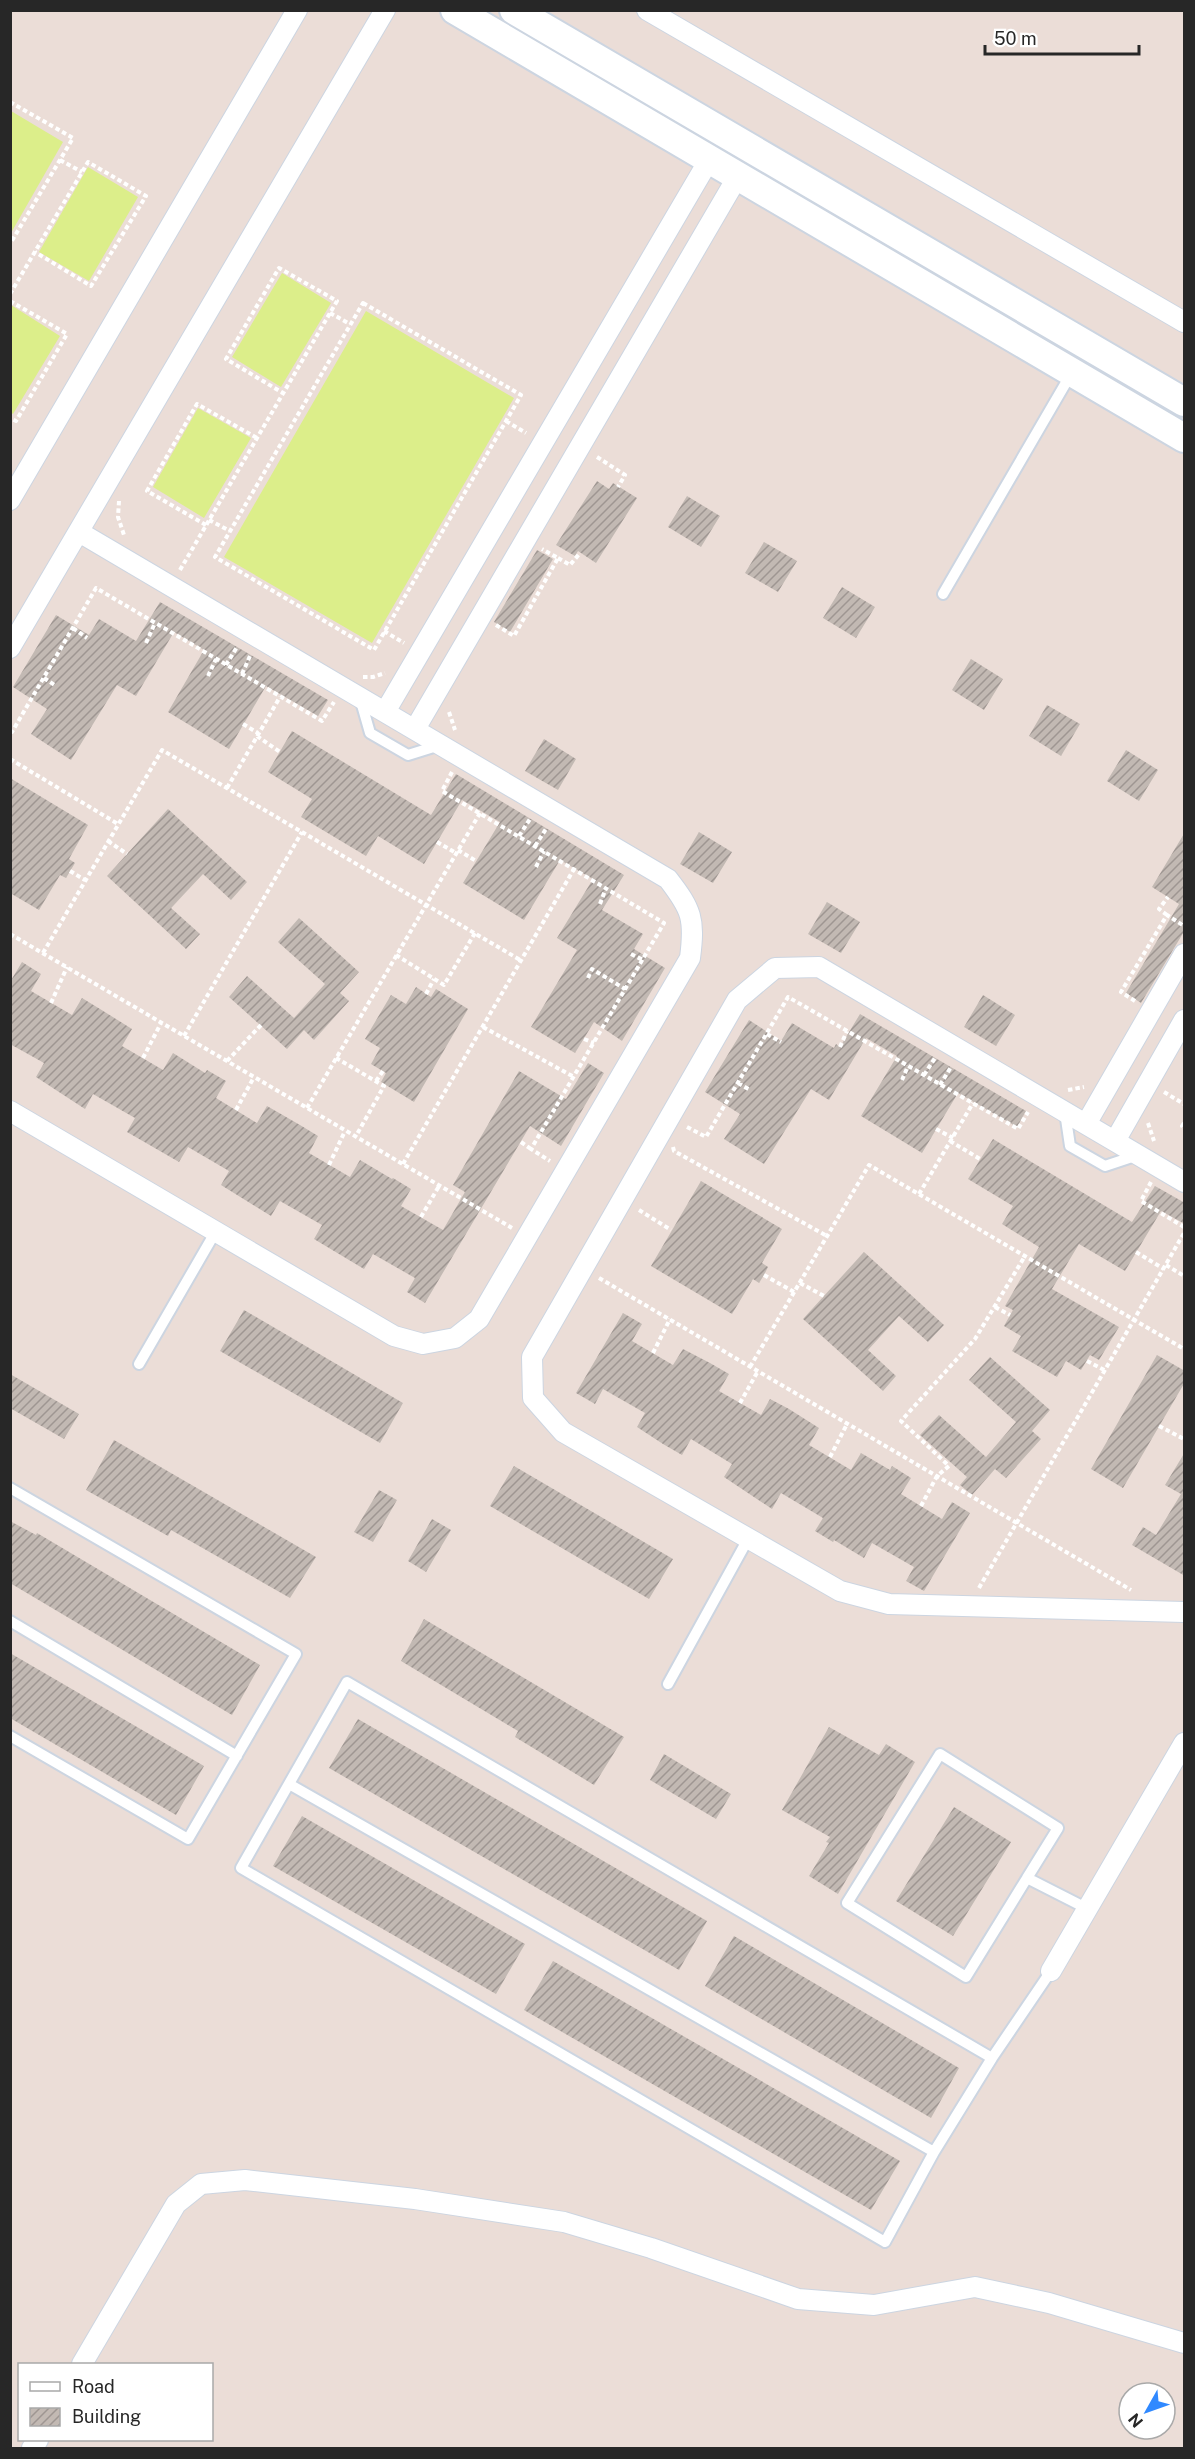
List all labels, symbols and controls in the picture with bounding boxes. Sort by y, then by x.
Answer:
scale bar [985,18,1140,56]
text: 50 m [994,28,1037,49]
legend [18,2363,213,2441]
text: Road [72,2376,115,2397]
north arrow [1117,2381,1177,2441]
text: Building [72,2406,141,2427]
text: N [1125,2409,1147,2431]

